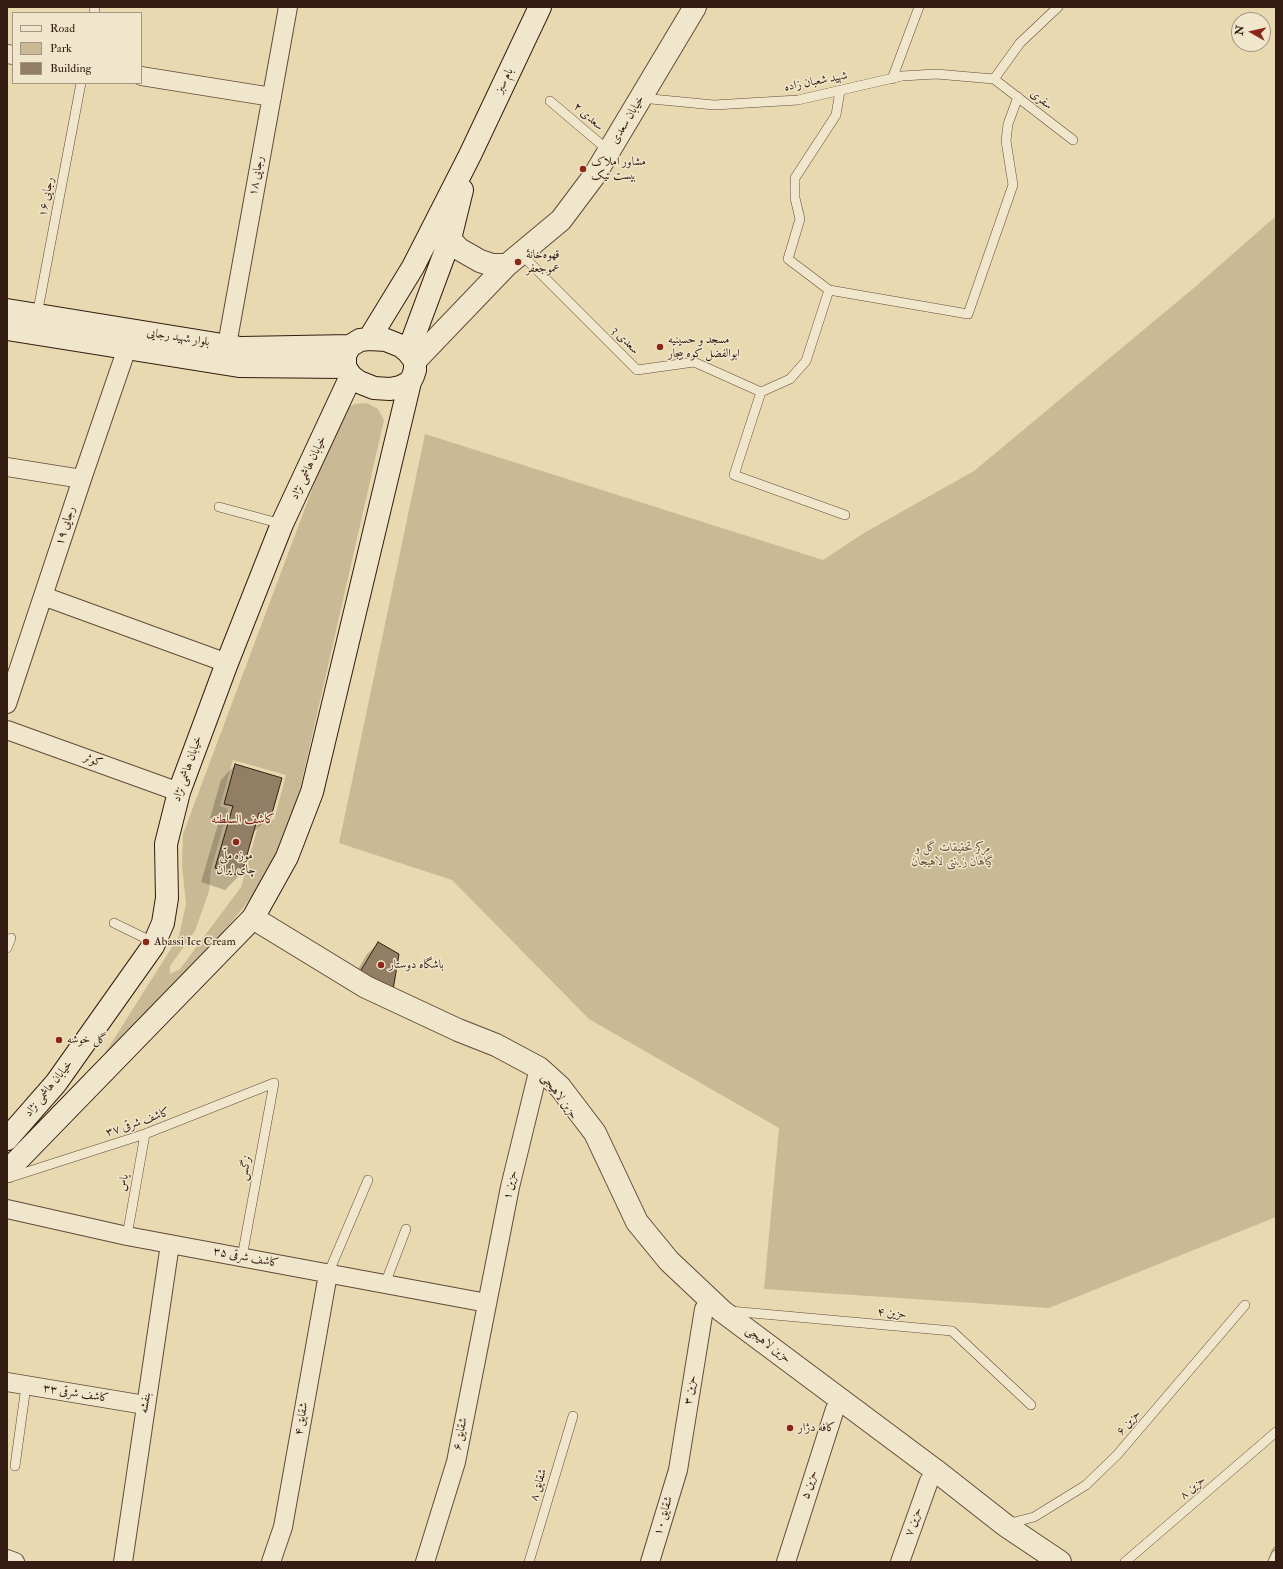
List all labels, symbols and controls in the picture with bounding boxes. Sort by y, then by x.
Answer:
legend [12,12,142,84]
north arrow [1231,12,1271,52]
text: Road [50,21,75,36]
text: N [1232,25,1247,36]
text: Park [50,41,72,56]
text: Building [50,61,91,76]
street label: بام سبز [493,66,517,96]
street label: شهید شعبان زاده [783,69,849,95]
street label: سفری [1027,87,1055,113]
street label: خیابان سعدی [608,93,648,147]
street label: سعدی ۲ [570,100,606,134]
street label: رجایی ۱۸ [246,155,268,197]
place label: مشاور املاک بیست تیک [591,155,646,183]
marker: مشاور املاک بیست تیک [578,164,588,174]
street label: رجایی ۱۶ [36,176,58,218]
place label: قهوه‌خانهٔ عموجعفر [526,248,560,276]
marker: قهوه‌خانهٔ عموجعفر [513,257,523,267]
street label: سعدی 3 [608,324,642,358]
street label: بلوار شهید رجایی [146,326,210,350]
place label: مسجد و حسینیه ابوالفضل کوه بیجار [668,333,740,361]
marker: مسجد و حسینیه ابوالفضل کوه بیجار [655,342,665,352]
street label: خیابان هاشمی نژاد [288,434,330,502]
street label: رجایی ۱۹ [53,505,79,547]
street label: خیابان هاشمی نژاد [170,734,206,804]
street label: کوثر [81,751,105,771]
district label: کاشف السلطنه [211,812,275,828]
marker: موزه ملّی چای ایران [231,837,241,847]
park label: مرکز تحقیقات گل و گیاهان زینتی لاهیجان [912,841,994,869]
place label: موزه ملّی چای ایران [216,849,256,877]
place label: Abassi Ice Cream [154,935,236,949]
marker: Abassi Ice Cream [141,937,151,947]
place label: باشگاه دوستار [389,958,444,972]
marker: باشگاه دوستار [376,960,386,970]
place label: گل خوشه [67,1033,107,1047]
marker: گل خوشه [54,1035,64,1045]
street label: خیابان هاشمی نژاد [22,1058,76,1120]
street label: حزین لاهیجی [538,1071,580,1123]
street label: کاشف شرقی ۳۷ [104,1105,172,1141]
street label: نرگس [237,1154,255,1182]
street label: حزین ۱ [501,1169,521,1201]
street label: یاس [115,1173,133,1193]
street label: کاشف شرقی ۳۵ [212,1245,280,1271]
street label: حزین ۴ [877,1306,907,1322]
street label: حزین لاهیجی [743,1323,793,1367]
street label: حزین ۳ [682,1374,700,1406]
street label: کاشف شرقی ۳۳ [42,1382,110,1406]
street label: بنفشه [137,1392,155,1414]
street label: شقایق ۴ [292,1401,312,1437]
street label: حزین ۶ [1114,1407,1144,1439]
street label: شقایق ۶ [451,1416,471,1452]
place label: کافه دژار [798,1421,835,1435]
marker: کافه دژار [785,1423,795,1433]
street label: شقایق ۸ [527,1467,551,1503]
street label: حزین ۵ [799,1469,821,1501]
street label: حزین ۸ [1177,1473,1209,1503]
street label: شقایق ۱۰ [651,1495,677,1537]
street label: حزین ۷ [902,1506,926,1538]

